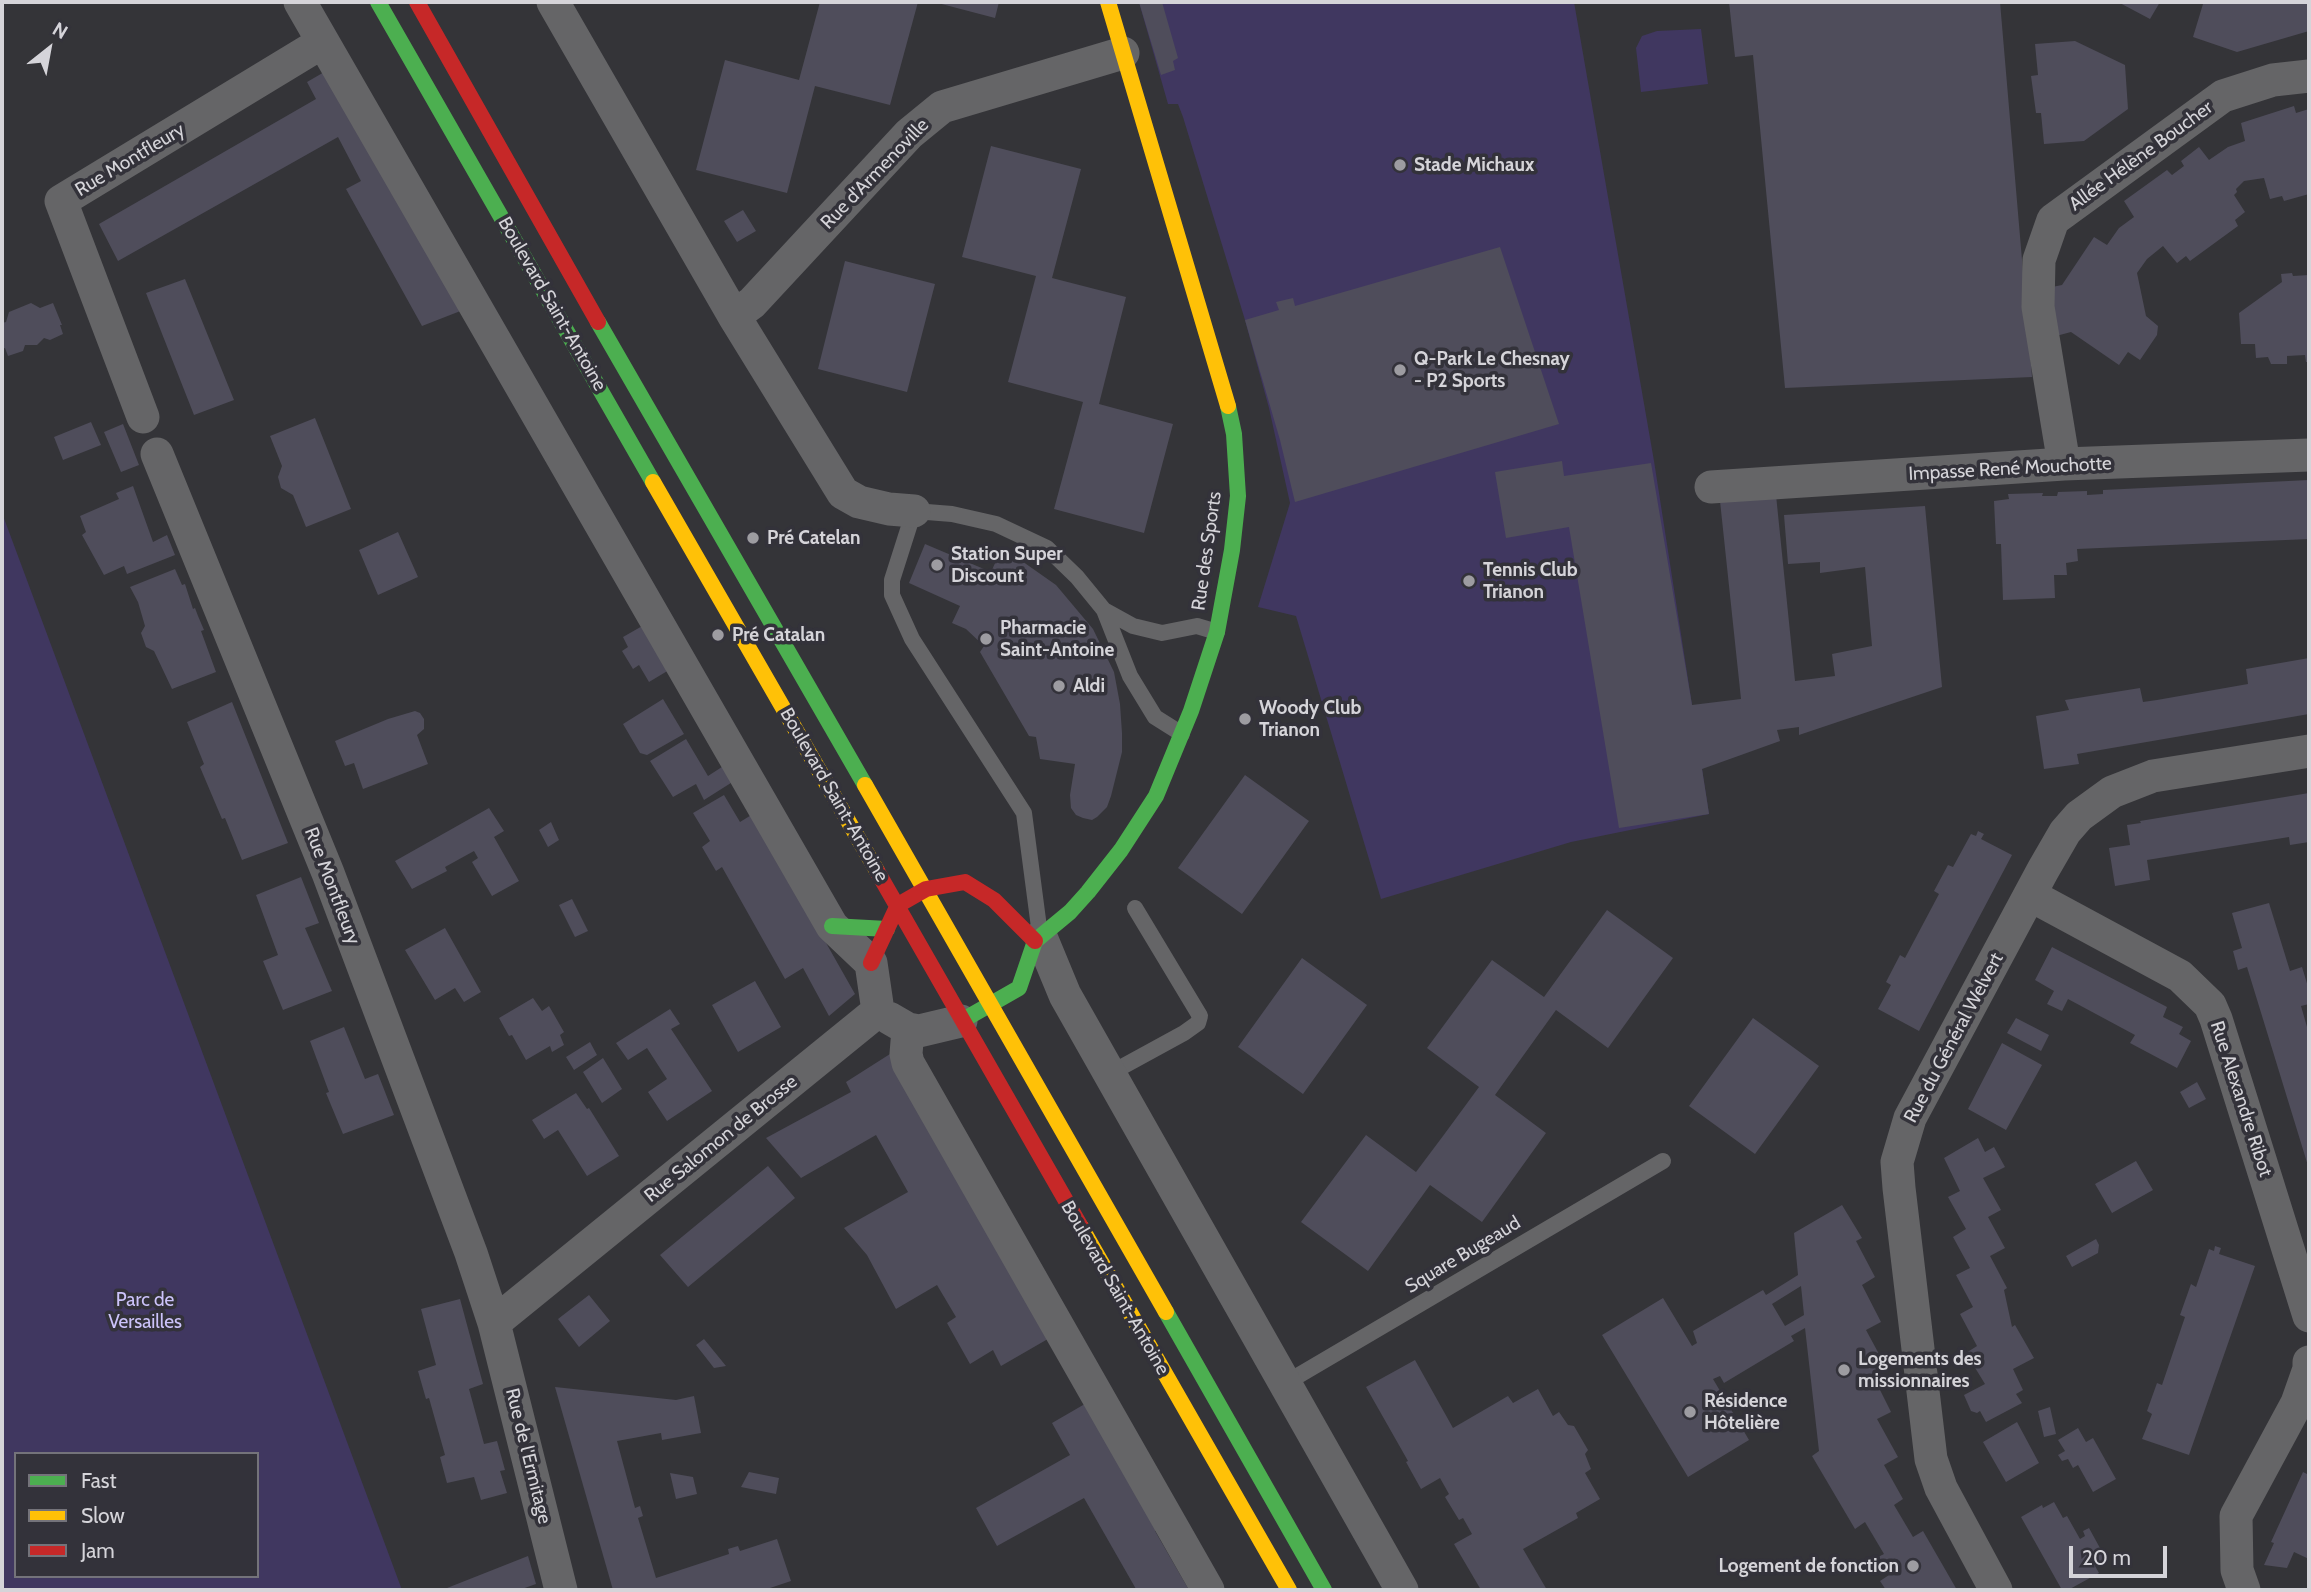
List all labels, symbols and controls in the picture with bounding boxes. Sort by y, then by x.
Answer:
north arrow [14,14,84,84]
text: N [48,17,72,44]
street label: Allée Hélène Boucher [2065,96,2217,216]
street label: Rue d'Armenoville [816,114,934,234]
street label: Rue Montfleury [71,118,189,202]
place label: Stade Michaux [1414,154,1534,176]
marker: Stade Michaux [1392,157,1408,173]
street label: Boulevard Saint-Antoine [493,213,611,395]
place label: Q-Park Le Chesnay - P2 Sports [1414,348,1570,392]
marker: Q-Park Le Chesnay - P2 Sports [1392,362,1408,378]
street label: Impasse René Mouchotte [1908,452,2112,486]
street label: Rue des Sports [1187,490,1227,612]
place label: Pré Catelan [767,527,860,549]
marker: Pré Catelan [745,530,761,546]
place label: Station Super Discount [951,543,1063,587]
marker: Station Super Discount [929,557,945,573]
place label: Tennis Club Trianon [1483,559,1578,603]
marker: Tennis Club Trianon [1461,573,1477,589]
place label: Pharmacie Saint-Antoine [1000,617,1114,661]
place label: Pré Catalan [732,624,825,646]
marker: Pré Catalan [710,627,726,643]
marker: Pharmacie Saint-Antoine [978,631,994,647]
place label: Aldi [1073,675,1105,697]
marker: Aldi [1051,678,1067,694]
place label: Woody Club Trianon [1259,697,1361,741]
street label: Boulevard Saint-Antoine [775,704,893,886]
marker: Woody Club Trianon [1237,711,1253,727]
street label: Rue Montfleury [299,824,365,948]
street label: Rue du Général Welvert [1900,949,2008,1127]
street label: Rue Alexandre Ribot [2205,1018,2277,1180]
street label: Rue Salomon de Brosse [640,1070,802,1208]
street label: Boulevard Saint-Antoine [1056,1197,1174,1379]
street label: Square Bugeaud [1401,1212,1525,1298]
park label: Parc de Versailles [108,1289,182,1333]
place label: Logements des missionnaires [1858,1348,1982,1392]
marker: Logements des missionnaires [1836,1362,1852,1378]
street label: Rue de l'Ermitage [500,1386,556,1526]
place label: Résidence Hôtelière [1704,1390,1787,1434]
marker: Résidence Hôtelière [1682,1404,1698,1420]
legend [14,1452,259,1578]
text: Fast [81,1468,117,1493]
text: Slow [81,1503,125,1528]
scale bar [2073,1532,2171,1576]
text: Jam [81,1538,115,1563]
text: 20 m [2082,1545,2131,1570]
place label: Logement de fonction [1718,1555,1899,1577]
marker: Logement de fonction [1905,1558,1921,1574]

